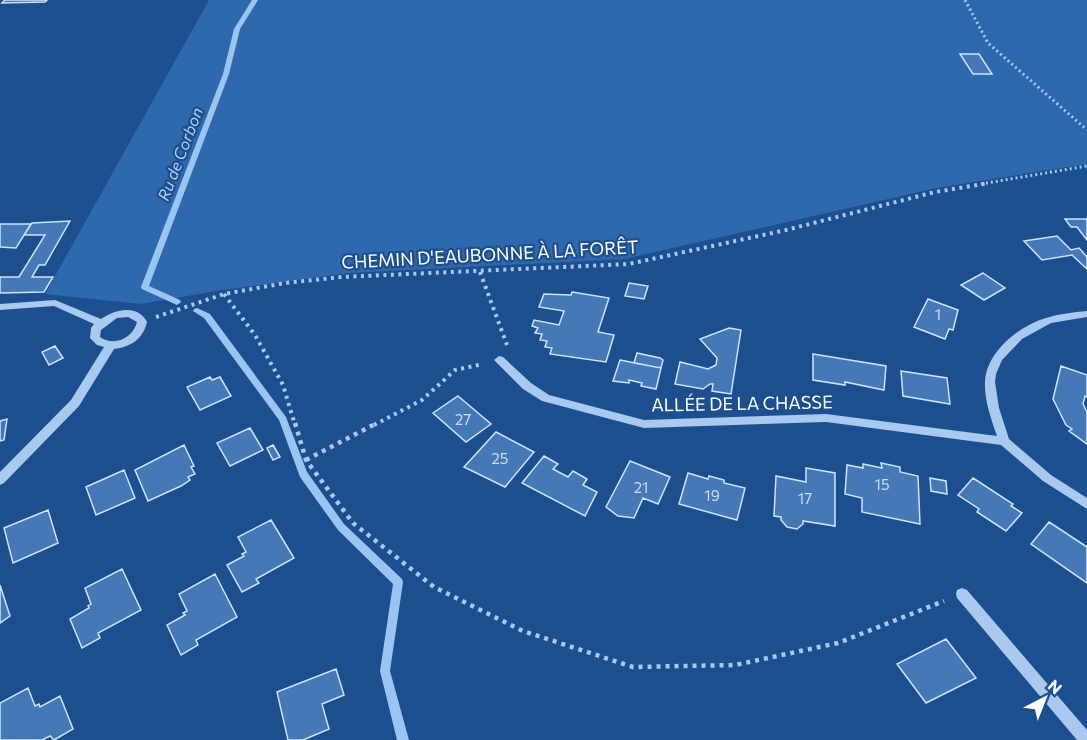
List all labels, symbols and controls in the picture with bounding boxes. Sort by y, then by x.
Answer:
water label: Ru de Corbon [153,104,206,203]
street label: CHEMIN D'EAUBONNE À LA FORÊT [341,235,639,273]
house number: 1 [935,305,941,323]
street label: ALLÉE DE LA CHASSE [651,390,833,416]
house number: 27 [455,410,471,428]
house number: 25 [492,449,508,467]
house number: 15 [874,475,890,493]
house number: 21 [634,478,648,496]
house number: 19 [704,486,720,504]
house number: 17 [798,489,812,507]
north arrow [1015,668,1075,728]
text: N [1045,675,1066,698]

